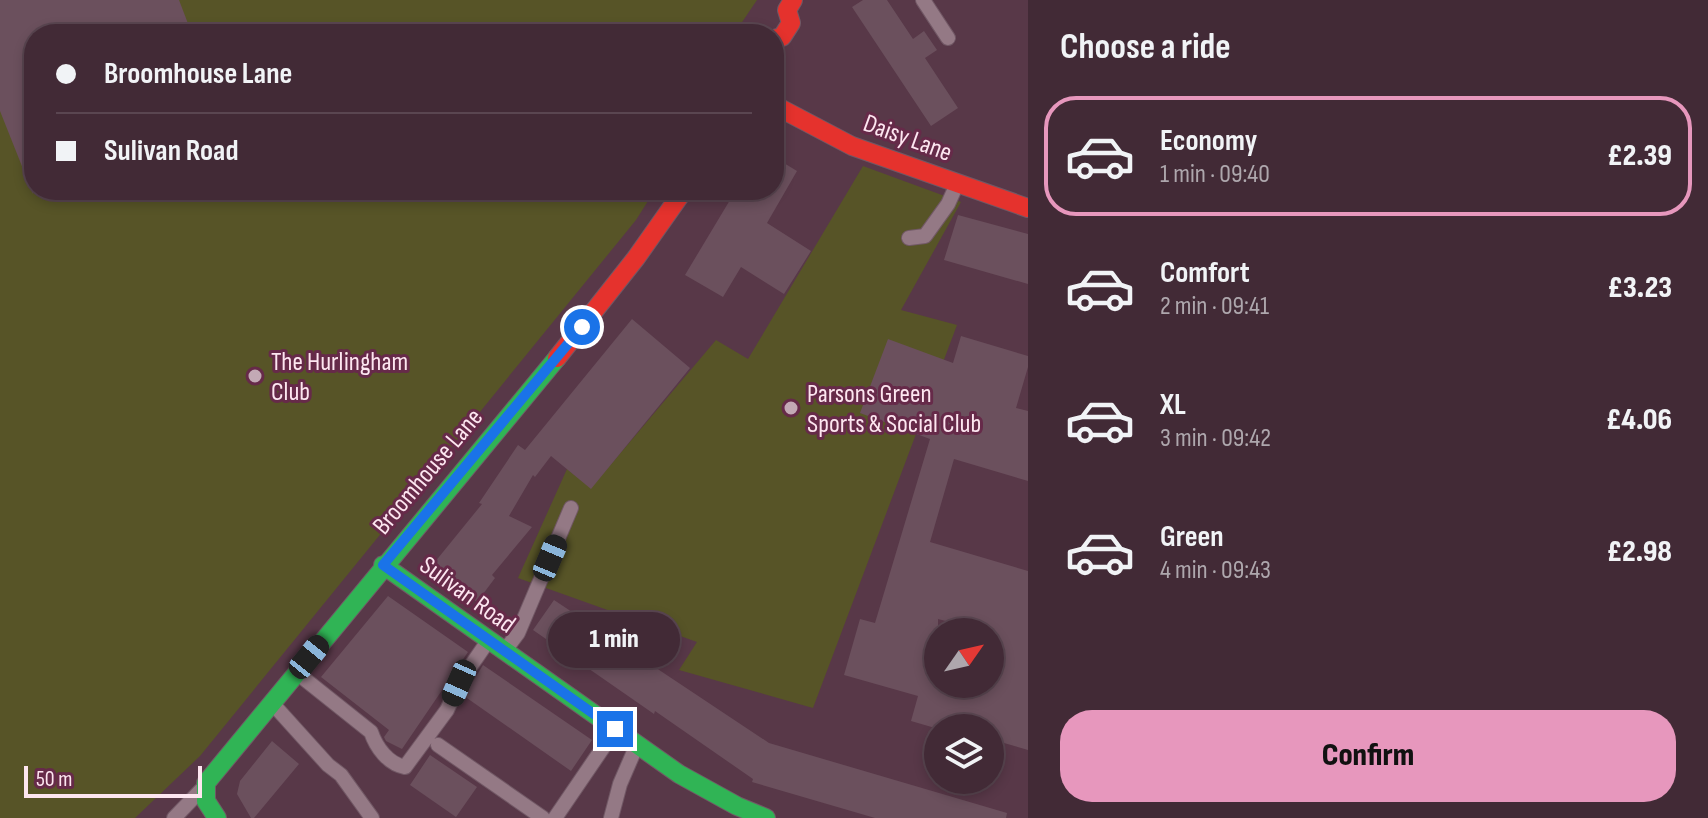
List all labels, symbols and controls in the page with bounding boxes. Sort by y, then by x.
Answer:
text: Choose a ride [1060,26,1231,69]
text: Broomhouse Lane [104,56,292,92]
street label: Daisy Lane [859,108,956,169]
icon: car [1064,120,1136,192]
text: Economy [1160,123,1257,159]
text: Sulivan Road [104,133,238,169]
text: £2.39 [1607,138,1672,174]
text: 1 min · 09:40 [1160,159,1270,190]
icon: car [1064,252,1136,324]
text: Comfort [1160,255,1250,291]
text: £3.23 [1608,270,1672,306]
text: 2 min · 09:41 [1160,291,1269,322]
route start [564,309,600,345]
place label: The Hurlingham Club [271,347,408,408]
marker: The Hurlingham Club [246,367,264,385]
place label: Parsons Green Sports & Social Club [807,379,981,440]
icon: car [1064,384,1136,456]
text: XL [1160,387,1186,423]
marker: Parsons Green Sports & Social Club [782,399,800,417]
text: £4.06 [1606,402,1672,438]
street label: Broomhouse Lane [367,403,490,541]
text: 3 min · 09:42 [1160,423,1271,454]
icon: car [1064,516,1136,588]
text: Green [1160,519,1224,555]
car [530,531,570,585]
text: £2.98 [1607,534,1672,570]
street label: Sulivan Road [413,550,521,640]
text: 4 min · 09:43 [1160,555,1271,586]
callout: 1 min [549,613,681,669]
north arrow [924,618,1004,698]
map controls [924,618,1004,794]
text: 1 min [589,624,639,655]
car [285,631,333,683]
car [438,656,480,710]
button: Confirm [1060,710,1676,802]
route end [597,711,633,747]
button: layers [924,714,1004,794]
scale bar [24,762,202,798]
text: 50 m [36,766,72,793]

